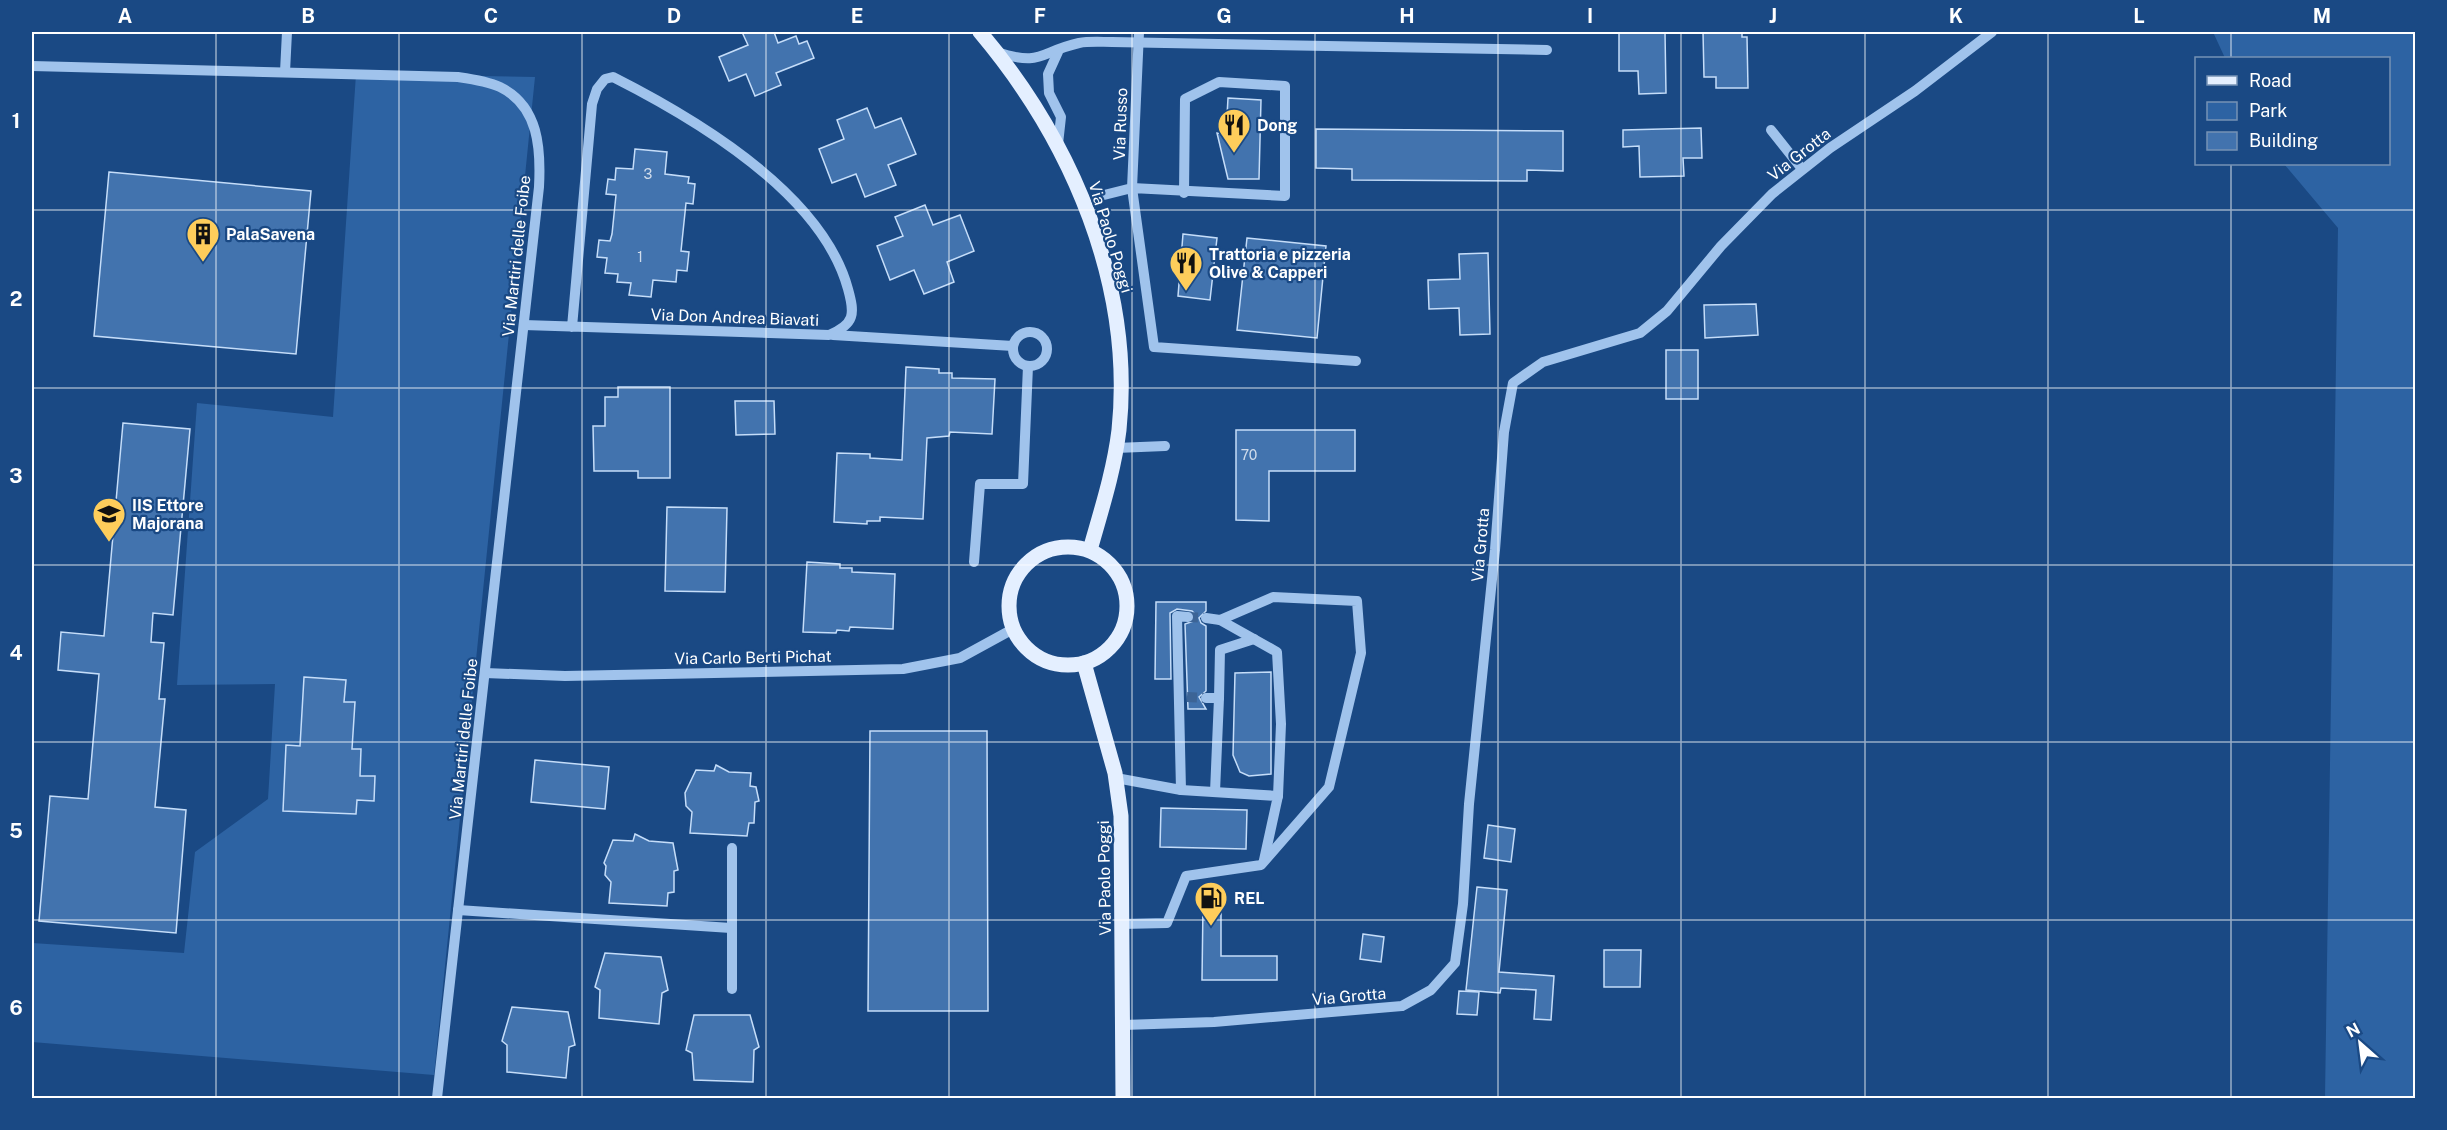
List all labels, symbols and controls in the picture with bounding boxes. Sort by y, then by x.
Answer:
text: A [118,4,132,28]
text: B [301,4,315,28]
text: C [484,4,498,28]
text: D [667,4,681,28]
text: E [851,4,863,28]
text: F [1034,4,1046,28]
text: G [1216,4,1232,28]
text: H [1399,4,1415,28]
text: I [1587,4,1593,28]
text: J [1769,4,1777,28]
text: K [1949,4,1963,28]
text: L [2133,4,2145,28]
text: M [2313,4,2331,28]
legend [2195,57,2390,165]
text: Road [2249,70,2292,91]
street label: Via Russo [1110,87,1131,161]
text: Park [2249,100,2287,121]
restaurant icon: Dong [1216,107,1252,154]
text: 1 [12,109,20,133]
place label: Dong [1257,116,1297,135]
street label: Via Grotta [1764,124,1834,185]
text: Building [2249,130,2318,151]
house number: 3 [644,166,653,182]
street label: Via Martiri delle Foibe [499,174,534,338]
street label: Via Paolo Poggi [1085,179,1136,295]
building icon: PalaSavena [185,216,221,263]
place label: PalaSavena [226,225,315,244]
restaurant icon: Trattoria e pizzeria Olive & Capperi [1168,245,1204,292]
place label: Trattoria e pizzeria Olive & Capperi [1209,245,1351,282]
house number: 1 [637,249,643,265]
text: 2 [10,287,22,311]
street label: Via Don Andrea Biavati [650,305,820,330]
house number: 70 [1241,447,1257,463]
text: 3 [9,464,23,488]
school or university icon: IIS Ettore Majorana [91,496,127,543]
place label: IIS Ettore Majorana [132,496,204,533]
street label: Via Grotta [1468,507,1493,583]
text: 4 [9,641,23,665]
street label: Via Carlo Berti Pichat [674,647,832,668]
street label: Via Martiri delle Foibe [446,657,481,821]
text: 5 [9,819,23,843]
street label: Via Paolo Poggi [1094,820,1115,936]
fuel station icon: REL [1193,880,1229,927]
place label: REL [1234,889,1265,908]
street label: Via Grotta [1311,984,1387,1009]
text: 6 [9,996,23,1020]
north arrow [2330,1013,2390,1073]
text: N [2343,1019,2363,1042]

